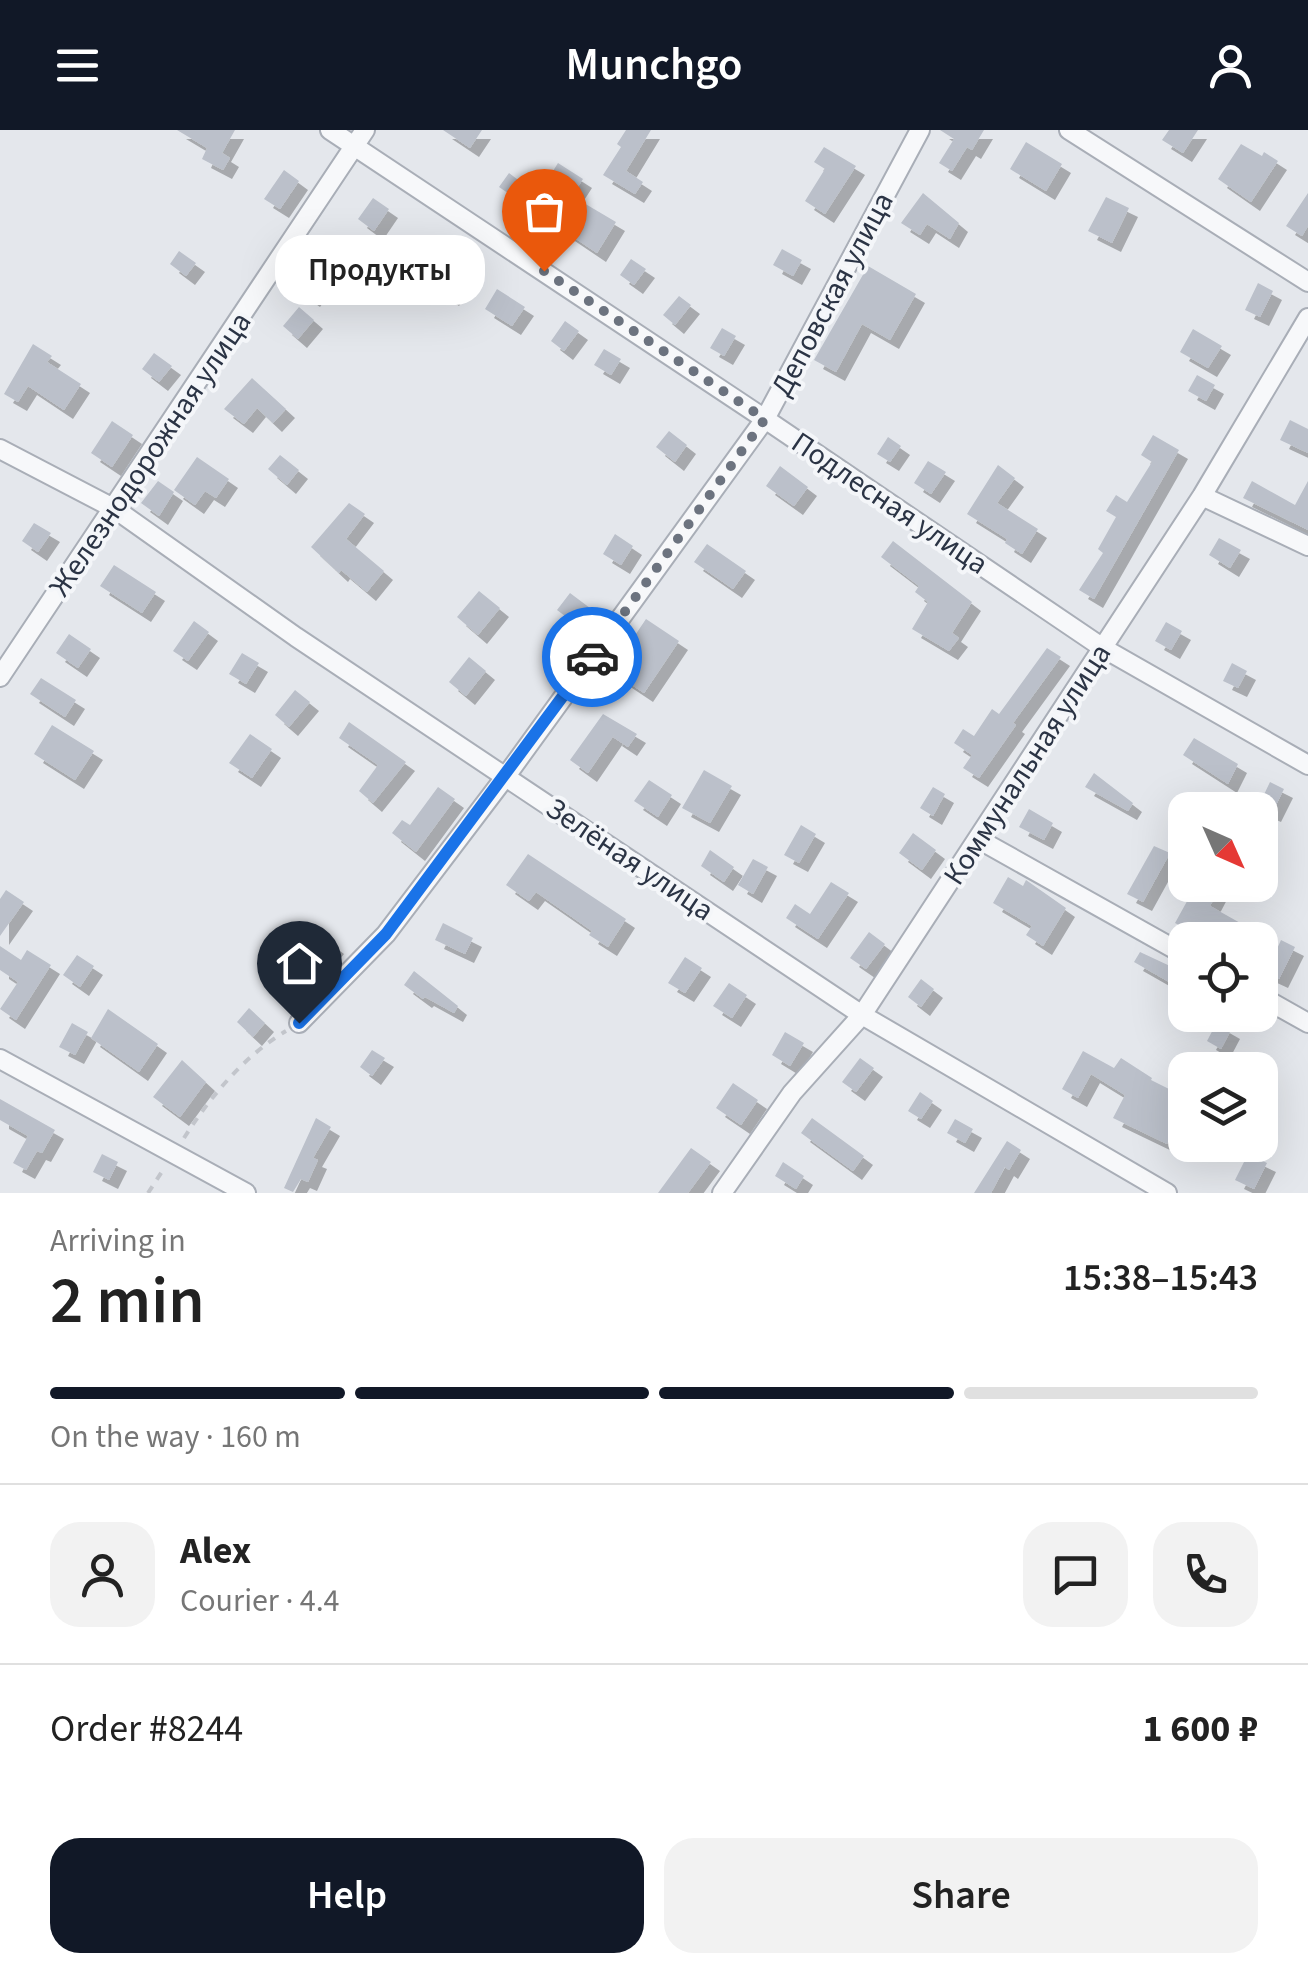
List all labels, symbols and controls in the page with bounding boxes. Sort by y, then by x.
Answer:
text: Munchgo [565,33,743,97]
icon: menu [50,38,105,93]
icon: person [1203,38,1258,93]
pin [502,169,587,272]
icon: bag [517,184,572,239]
street label: Деповская улица [760,184,904,404]
callout: Продукты [274,236,484,306]
text: Продукты [308,247,452,293]
street label: Железнодорожная улица [39,303,262,605]
street label: Подлесная улица [783,422,997,585]
courier [542,607,642,707]
icon: car [565,630,620,685]
street label: Коммунальная улица [933,635,1122,893]
street label: Зелёная улица [537,787,722,932]
north arrow [1168,792,1278,902]
map controls [1168,792,1278,1162]
pin [257,921,342,1024]
button: locate [1168,922,1278,1032]
icon: home [272,936,327,991]
button: layers [1168,1052,1278,1162]
text: Arriving in [50,1218,186,1264]
text: 15:38–15:43 [1063,1251,1258,1305]
text: 2 min [50,1255,205,1348]
text: On the way · 160 m [50,1414,301,1460]
button: person [50,1522,155,1627]
button: chat [1023,1522,1128,1627]
button: phone [1153,1522,1258,1627]
text: Alex [180,1524,251,1578]
text: Courier · 4.4 [180,1578,340,1624]
text: Order #8244 [50,1702,243,1756]
text: 1 600 ₽ [1142,1702,1258,1756]
button: Help [50,1838,644,1953]
button: Share [664,1838,1258,1953]

